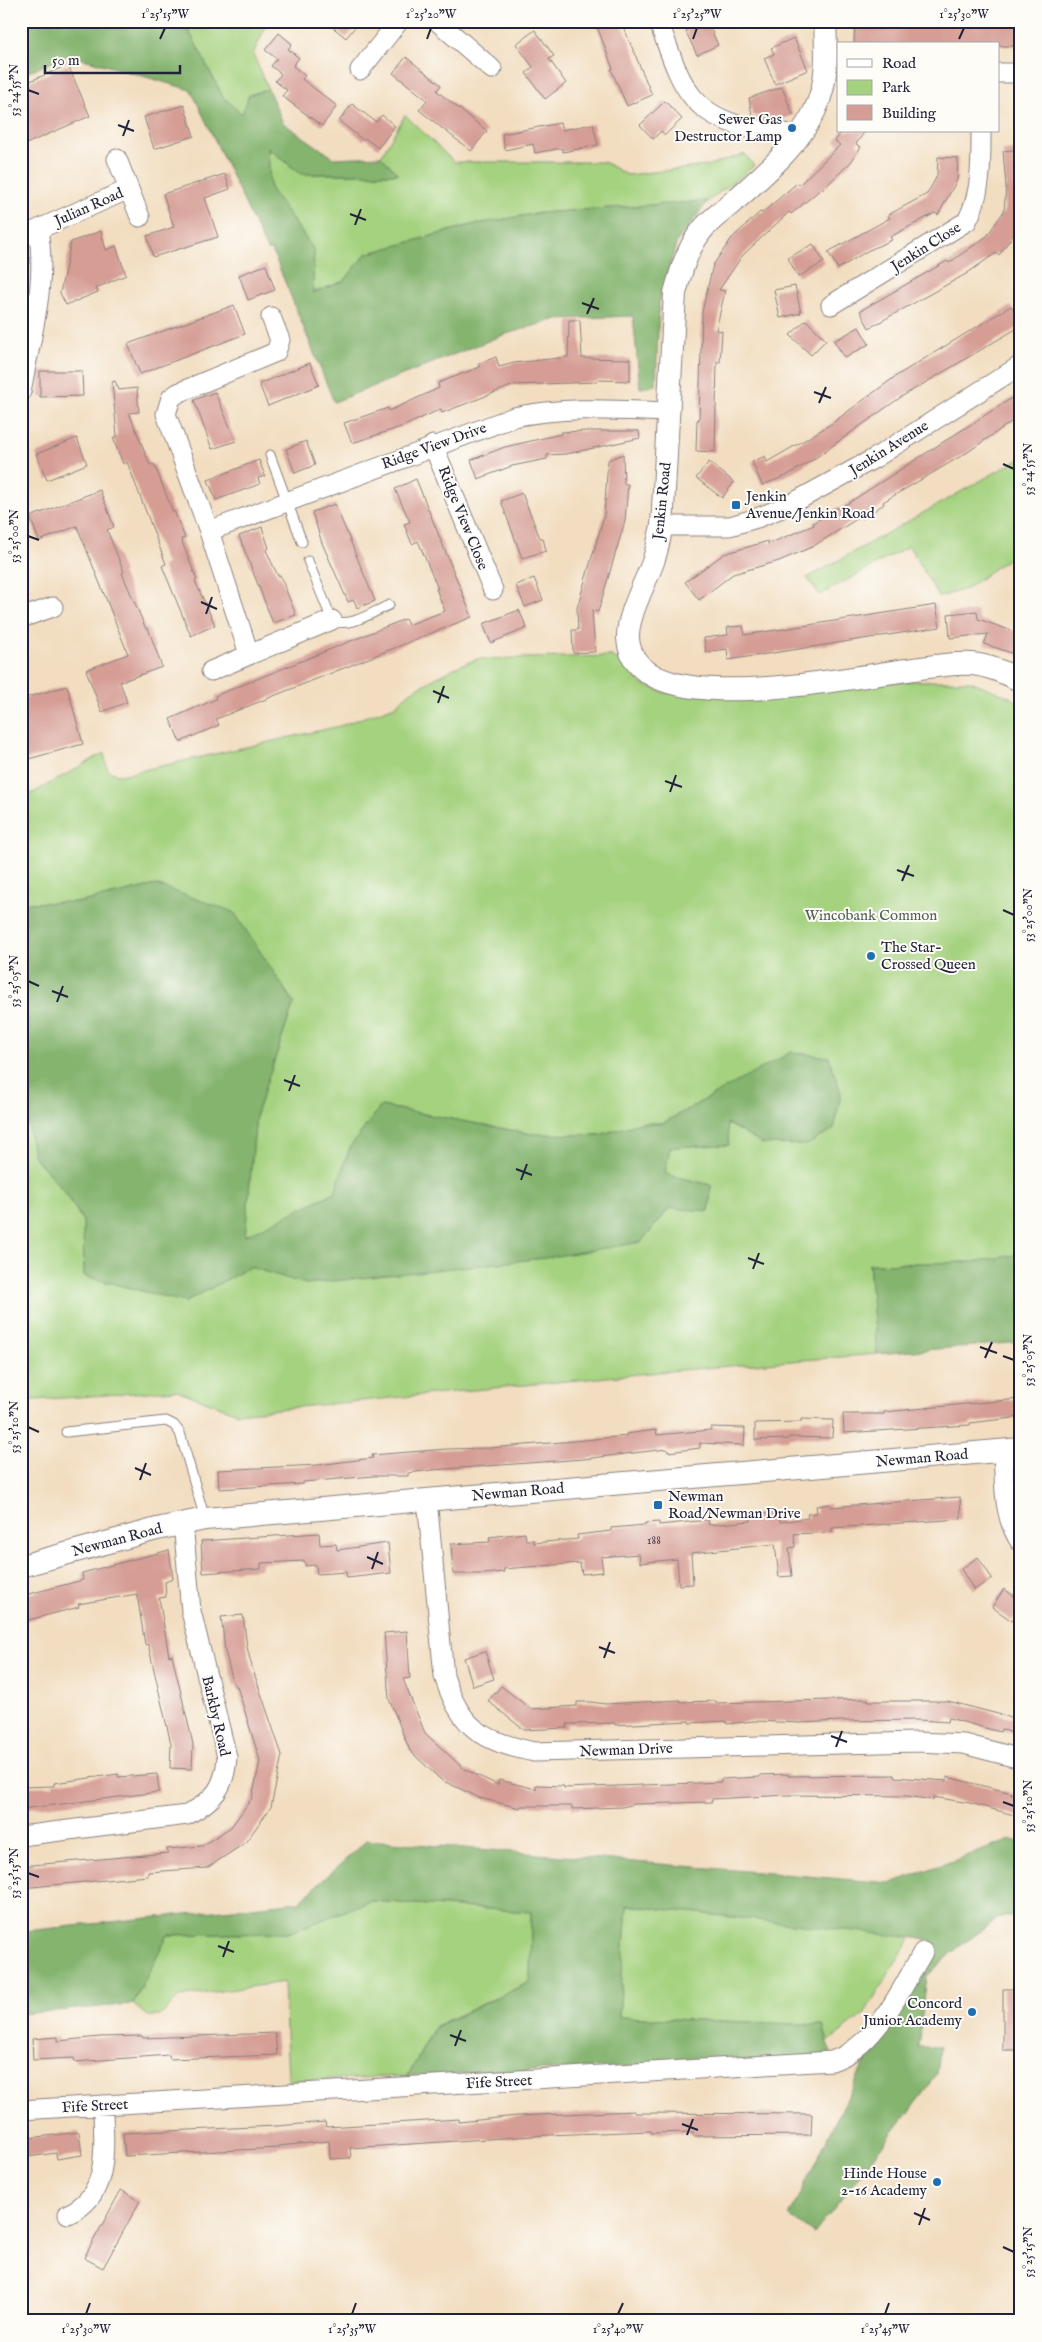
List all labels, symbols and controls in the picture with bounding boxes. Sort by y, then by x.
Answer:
text: 1°25'15"W [141,7,189,22]
text: 1°25'20"W [406,7,457,22]
text: 1°25'25"W [673,7,722,22]
text: 1°25'30"W [939,7,989,22]
scale bar [45,42,180,74]
legend [837,42,1000,132]
text: 50 m [52,51,80,70]
text: Road [882,54,917,73]
text: 53°24'55"N [7,63,22,116]
text: Park [882,78,912,97]
text: Building [882,104,937,123]
place label: Sewer Gas Destructor Lamp [674,110,782,146]
marker: Sewer Gas Destructor Lamp [786,122,798,134]
street label: Julian Road [50,183,127,231]
street label: Jenkin Close [886,218,965,277]
street label: Jenkin Avenue [844,416,932,481]
street label: Ridge View Drive [379,418,489,474]
text: 53°24'55"N [1021,442,1036,495]
street label: Jenkin Road [648,460,676,543]
street label: Ridge View Close [434,463,493,573]
place label: Jenkin Avenue/Jenkin Road [744,487,876,523]
marker: Jenkin Avenue/Jenkin Road [730,499,742,511]
text: 53°25'00"N [7,508,22,563]
text: 53°25'00"N [1021,887,1036,942]
park label: Wincobank Common [805,906,937,925]
place label: The Star- Crossed Queen [881,938,976,974]
marker: The Star- Crossed Queen [865,950,877,962]
text: 53°25'05"N [7,954,22,1007]
text: 53°25'05"N [1021,1333,1036,1386]
text: 53°25'10"N [7,1400,22,1453]
street label: Newman Road [875,1444,970,1471]
street label: Newman Road [471,1478,566,1505]
place label: Newman Road/Newman Drive [668,1487,801,1523]
marker: Newman Road/Newman Drive [652,1499,664,1511]
street label: Newman Road [70,1519,165,1561]
house number: 188 [647,1533,661,1548]
street label: Barkby Road [197,1674,235,1759]
street label: Newman Drive [579,1739,673,1761]
text: 53°25'10"N [1021,1779,1036,1832]
text: 53°25'15"N [7,1847,22,1899]
place label: Concord Junior Academy [861,1994,963,2030]
marker: Concord Junior Academy [966,2006,978,2018]
street label: Fife Street [465,2071,533,2093]
street label: Fife Street [61,2095,129,2117]
place label: Hinde House 2-16 Academy [841,2164,928,2200]
marker: Hinde House 2-16 Academy [931,2176,943,2188]
text: 53°25'15"N [1021,2226,1036,2278]
text: 1°25'30"W [61,2322,111,2337]
text: 1°25'35"W [328,2322,376,2337]
text: 1°25'40"W [593,2322,644,2337]
text: 1°25'45"W [860,2322,910,2337]

